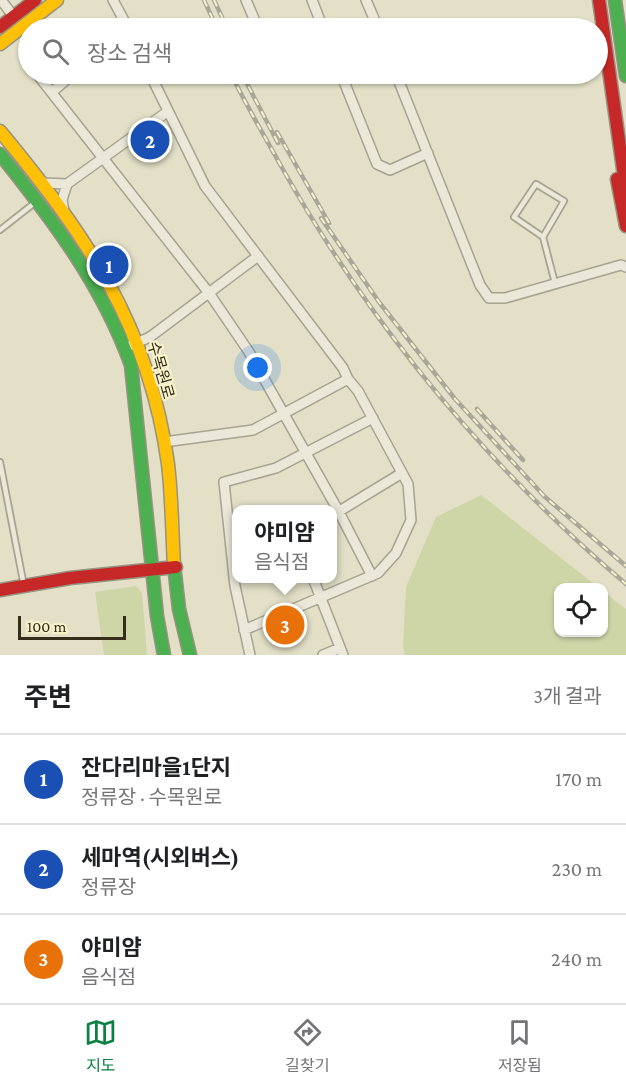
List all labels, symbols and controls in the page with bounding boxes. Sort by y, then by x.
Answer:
search box [18,18,608,84]
icon: search [39,35,72,68]
text: 장소 검색 [87,41,172,66]
pin: 2 [130,118,170,162]
pin: 1 [90,242,128,288]
street label: 수목원로 [145,339,177,401]
your location [243,353,272,382]
popup [232,505,337,583]
text: 야미얌 [254,520,315,545]
text: 음식점 [254,551,309,573]
map controls [554,583,608,637]
button: locate [554,583,608,637]
pin: 3 [266,602,304,648]
scale bar [18,613,126,640]
text: 100 m [27,618,66,635]
text: 주변 [24,683,72,712]
text: 3개 결과 [534,685,602,707]
text: 잔다리마을1단지 [81,755,231,780]
text: 1 [40,768,47,790]
text: 170 m [555,768,602,790]
text: 정류장 · 수목원로 [81,786,222,808]
text: 세마역(시외버스) [81,845,239,870]
text: 2 [38,858,49,880]
text: 230 m [552,858,602,880]
text: 정류장 [81,876,136,898]
text: 야미얌 [81,935,142,960]
text: 3 [39,948,48,970]
text: 240 m [551,948,602,970]
text: 음식점 [81,966,136,988]
tab: 지도 [84,1016,117,1076]
tab: 길찾기 [285,1016,330,1076]
tab: 저장됨 [498,1016,542,1076]

